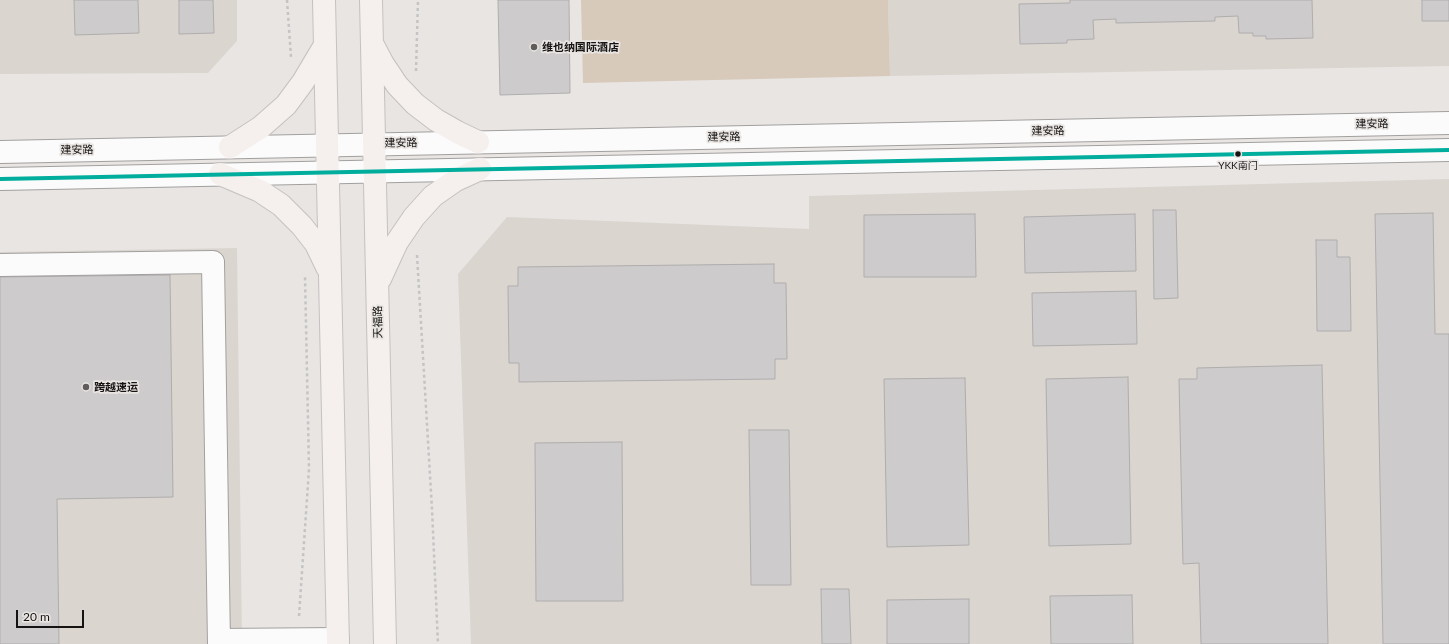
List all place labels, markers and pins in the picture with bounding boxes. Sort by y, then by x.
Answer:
place label: 维也纳国际酒店 [542,40,619,54]
marker: 维也纳国际酒店 [529,42,539,52]
marker: YKK南门 [1233,149,1243,159]
place label: YKK南门 [1218,160,1258,172]
place label: 跨越速运 [94,380,138,394]
marker: 跨越速运 [81,382,91,392]

